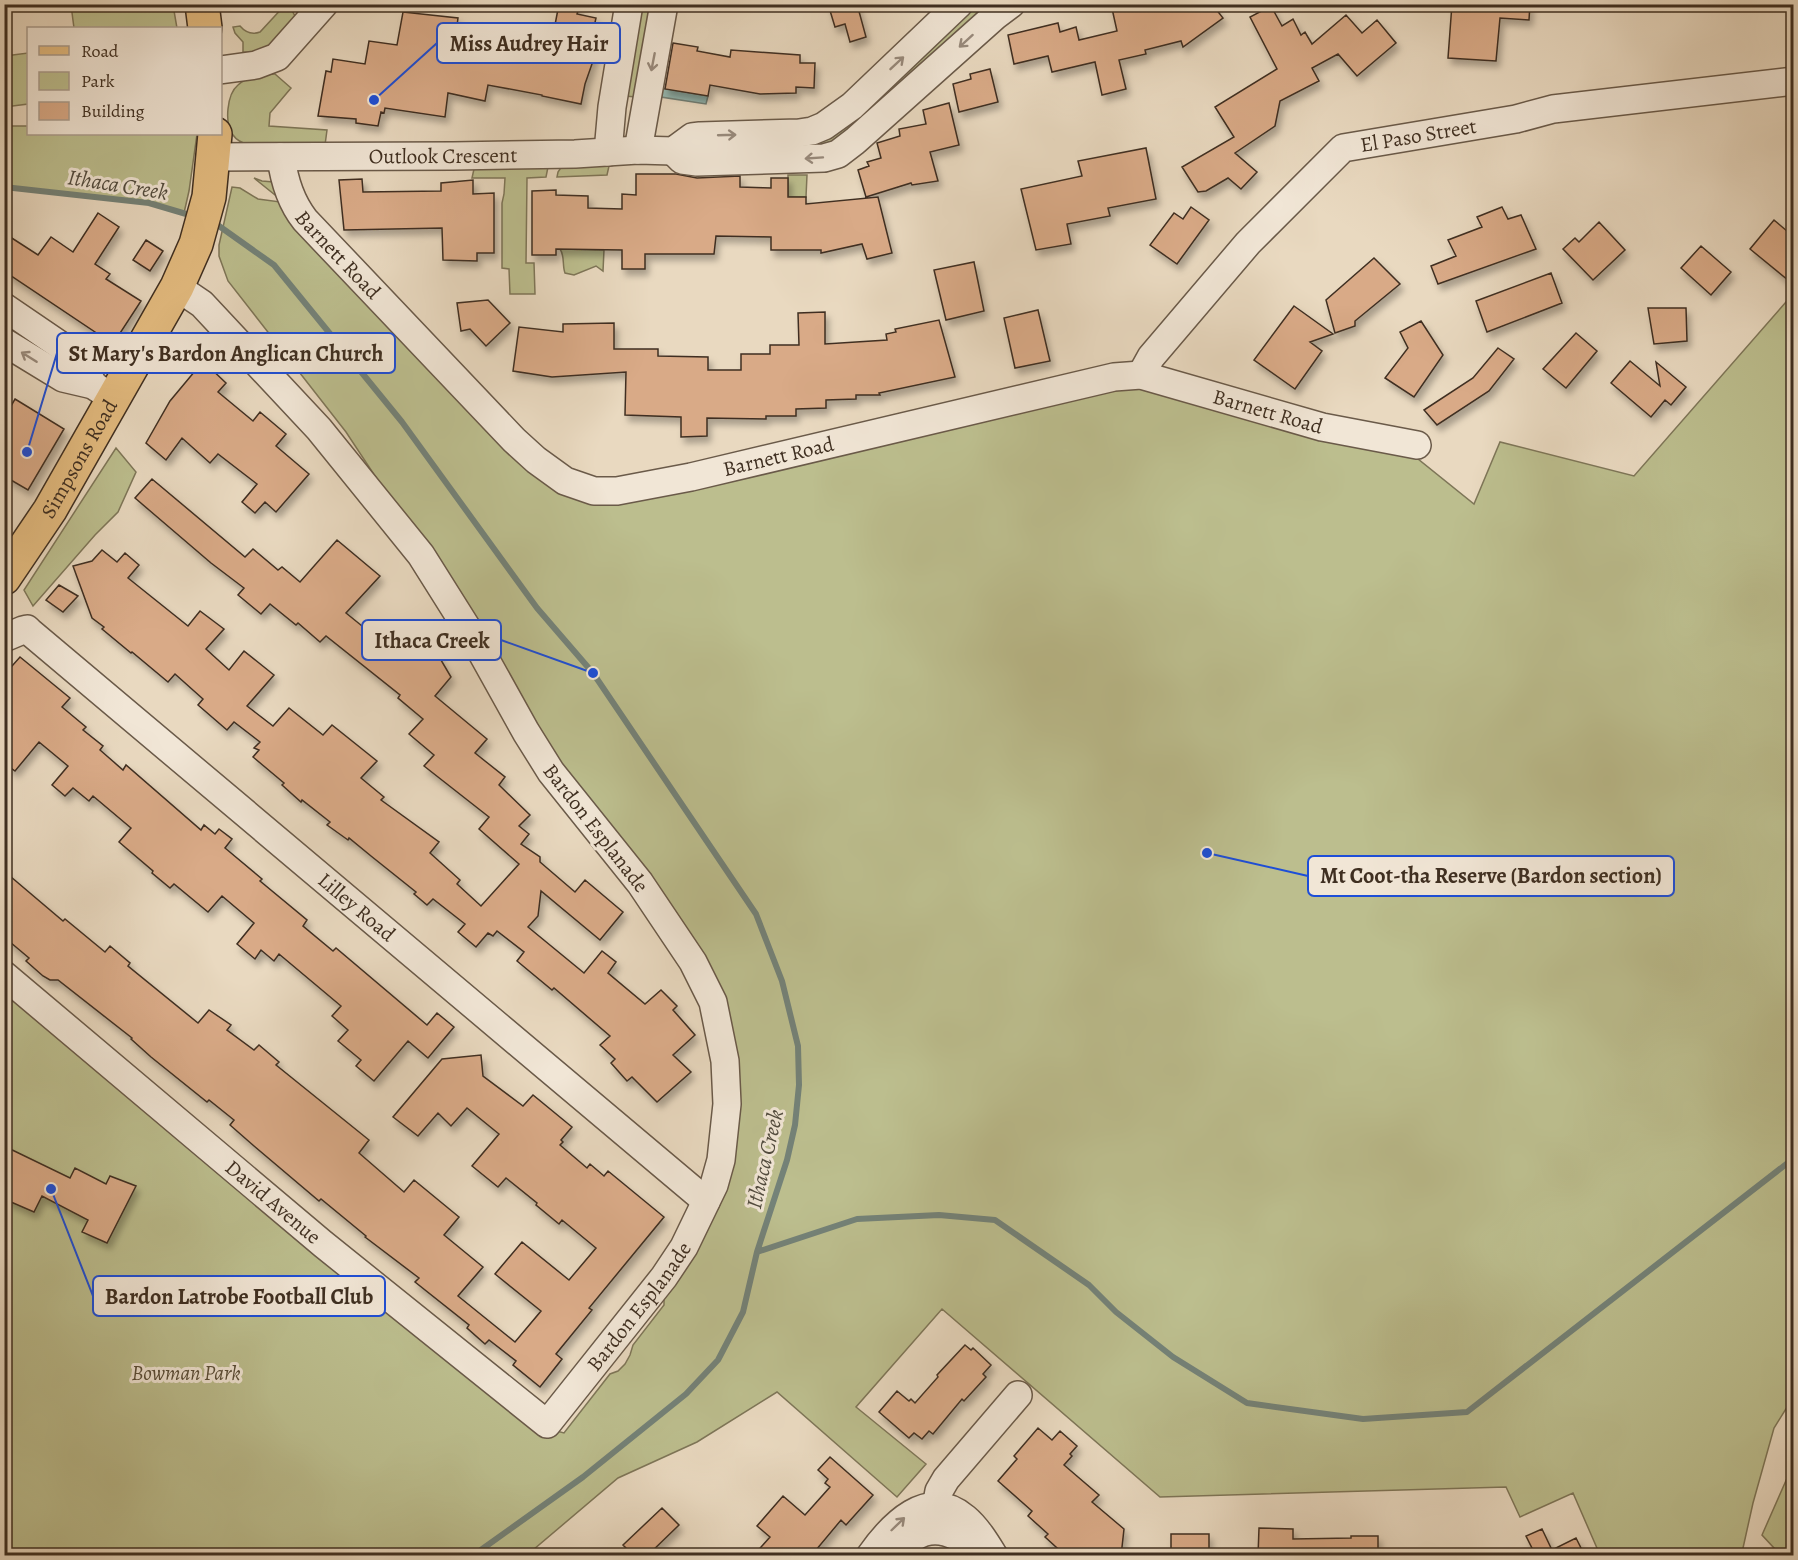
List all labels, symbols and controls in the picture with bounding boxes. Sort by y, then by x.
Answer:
callout: Miss Audrey Hair [437,23,620,63]
legend [27,27,222,135]
text: Miss Audrey Hair [450,29,608,59]
one-way arrow [959,34,974,48]
text: Road [81,39,119,63]
one-way arrow [647,52,658,71]
one-way arrow [889,57,904,71]
text: Park [81,69,115,93]
text: Building [81,99,145,123]
street label: El Paso Street [1358,112,1479,159]
one-way arrow [716,129,736,141]
street label: Outlook Crescent [369,141,518,170]
one-way arrow [804,153,824,164]
water label: Ithaca Creek [66,162,170,208]
street label: Barnett Road [288,205,387,306]
callout: St Mary's Bardon Anglican Church [57,333,395,373]
text: St Mary's Bardon Anglican Church [69,339,383,369]
one-way arrow [21,351,38,363]
street label: Barnett Road [1210,382,1327,441]
street label: Simpsons Road [34,394,124,524]
street label: Barnett Road [720,430,837,483]
callout: Ithaca Creek [362,620,501,660]
text: Ithaca Creek [374,626,490,656]
street label: Bardon Esplanade [537,758,655,898]
callout: Mt Coot-tha Reserve (Bardon section) [1308,856,1674,896]
text: Mt Coot-tha Reserve (Bardon section) [1320,861,1662,891]
street label: Lilley Road [312,866,402,948]
water label: Ithaca Creek [739,1106,791,1212]
street label: David Avenue [219,1153,327,1250]
street label: Bardon Esplanade [580,1236,698,1377]
callout: Bardon Latrobe Football Club [93,1276,385,1316]
text: Bardon Latrobe Football Club [105,1282,373,1312]
park label: Bowman Park [131,1359,241,1387]
one-way arrow [890,1516,905,1531]

